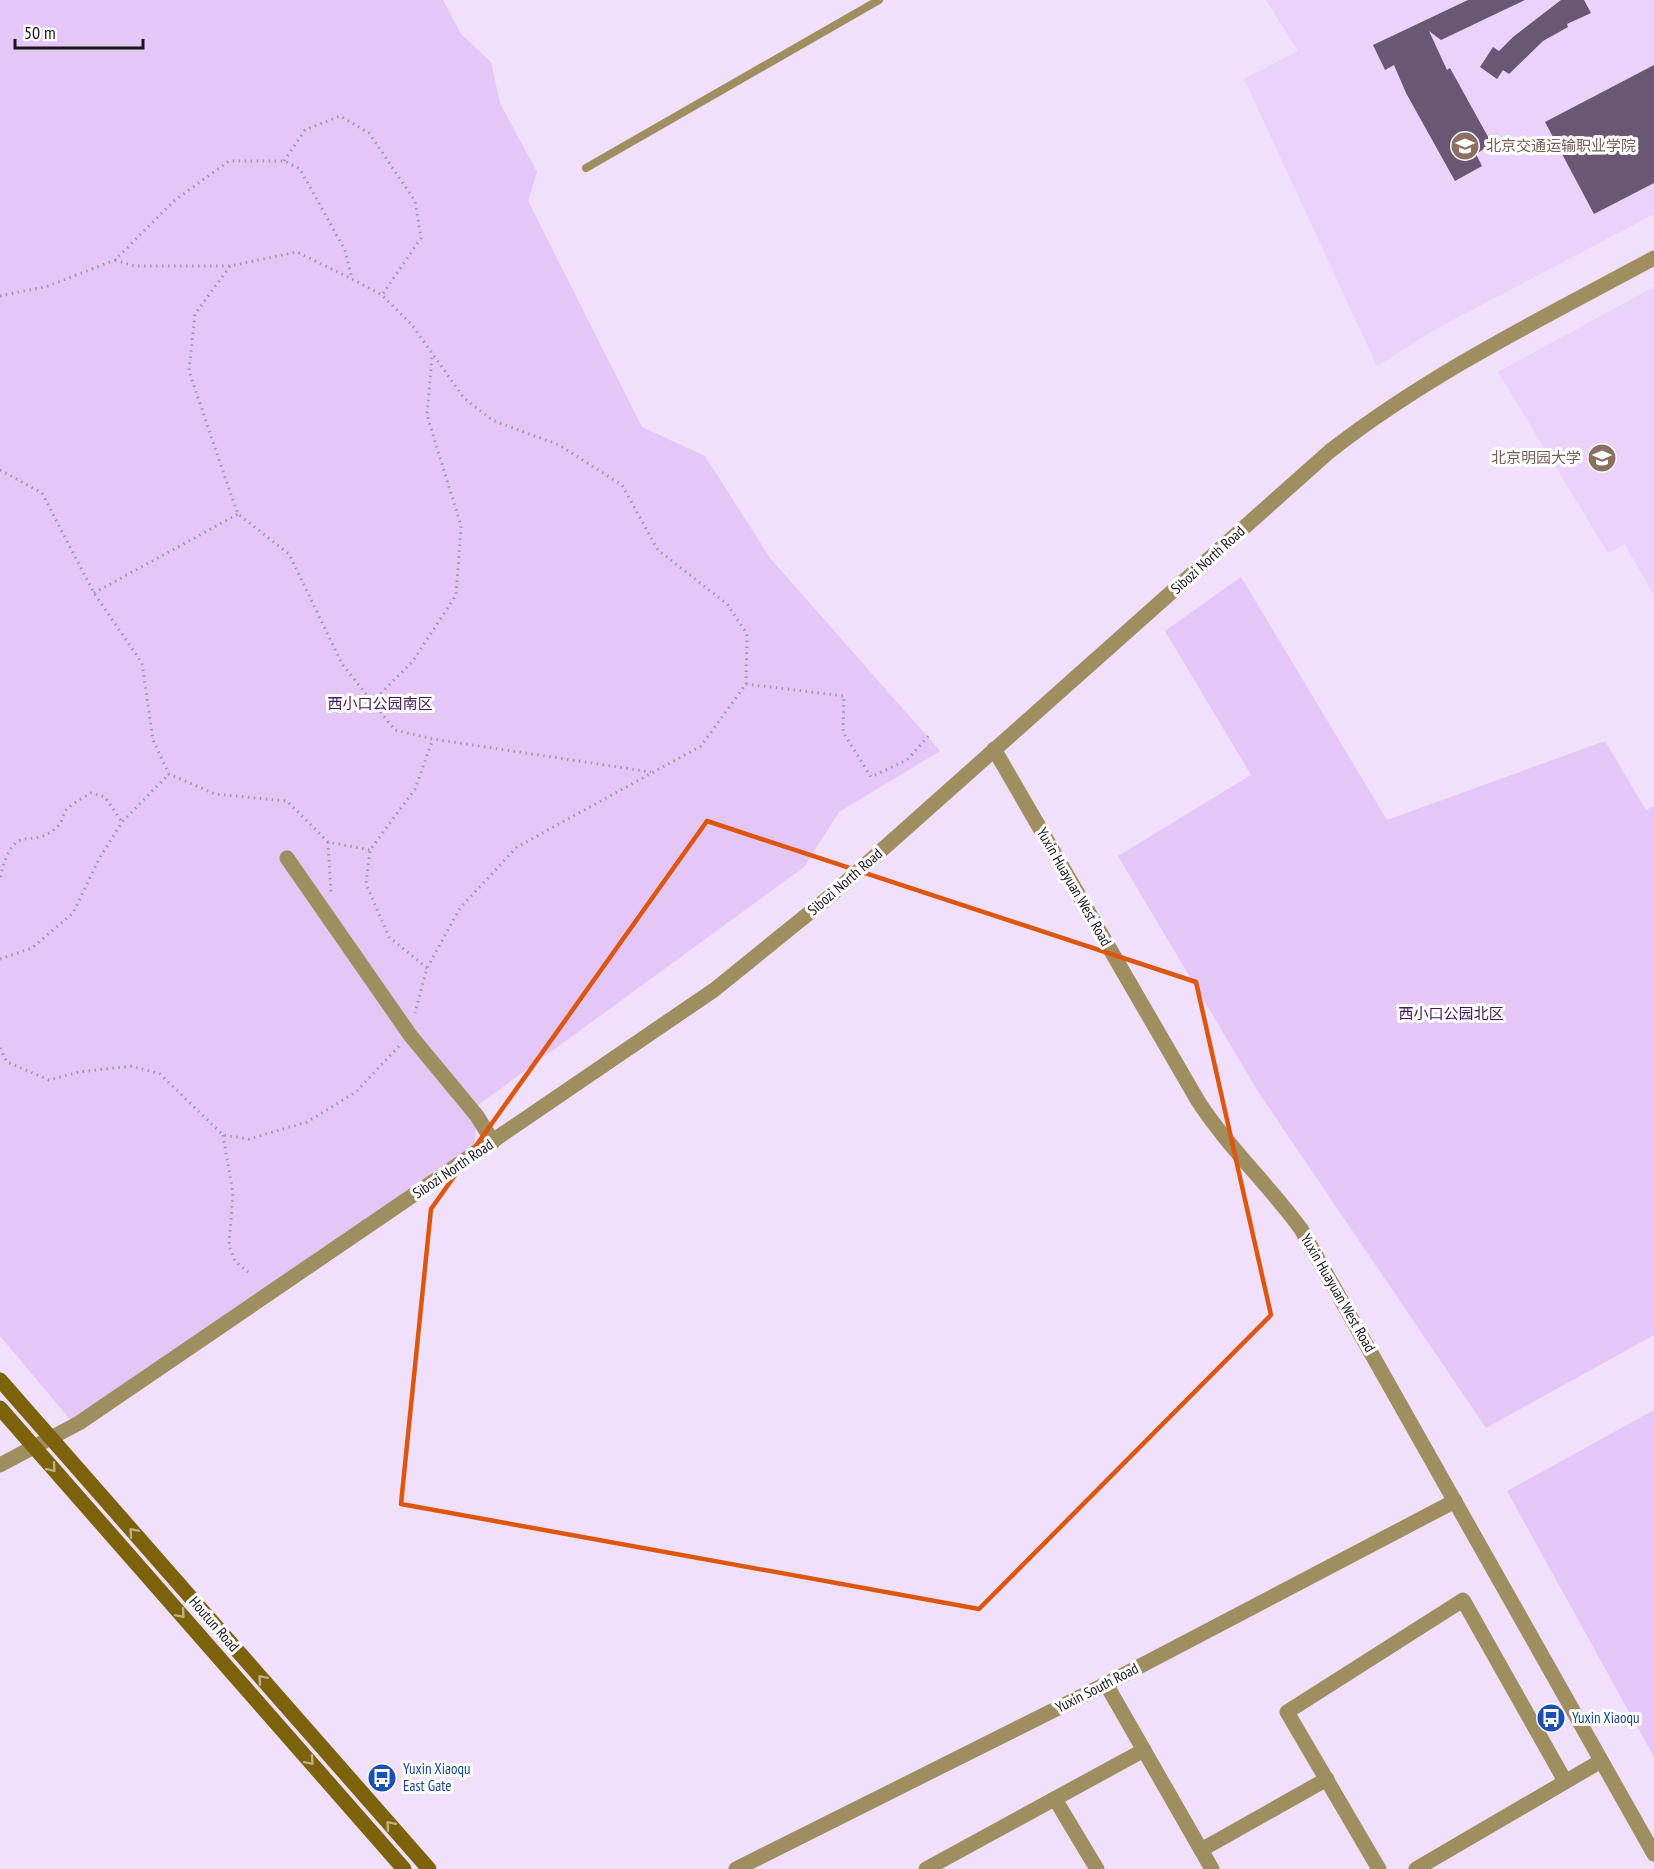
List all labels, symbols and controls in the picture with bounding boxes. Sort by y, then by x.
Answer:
scale bar [15,12,142,50]
text: 50 m [24,21,56,44]
school or university icon: 北京交通运输职业学院 [1449,130,1481,162]
place label: 北京交通运输职业学院 [1486,136,1636,155]
school or university icon: 北京明园大学 [1586,442,1618,474]
place label: 北京明园大学 [1491,448,1581,467]
street label: Sibozi North Road [1167,522,1249,598]
park label: 西小口公园南区 [327,694,433,713]
street label: Yuxin Huayuan West Road [1033,824,1116,949]
street label: Sibozi North Road [803,844,886,919]
park label: 西小口公园北区 [1398,1004,1504,1023]
street label: Sibozi North Road [409,1135,497,1202]
street label: Yuxin Huayuan West Road [1297,1230,1380,1355]
one-way arrow [45,1461,56,1472]
one-way arrow [129,1528,140,1539]
street label: Houtun Road [185,1592,244,1655]
one-way arrow [174,1608,185,1618]
street label: Yuxin South Road [1052,1659,1141,1717]
one-way arrow [258,1675,269,1685]
bus stop icon: Yuxin Xiaoqu [1535,1702,1567,1734]
place label: Yuxin Xiaoqu [1572,1708,1640,1727]
one-way arrow [303,1754,314,1765]
place label: Yuxin Xiaoqu East Gate [403,1759,471,1795]
bus stop icon: Yuxin Xiaoqu East Gate [366,1762,398,1794]
one-way arrow [386,1821,397,1832]

